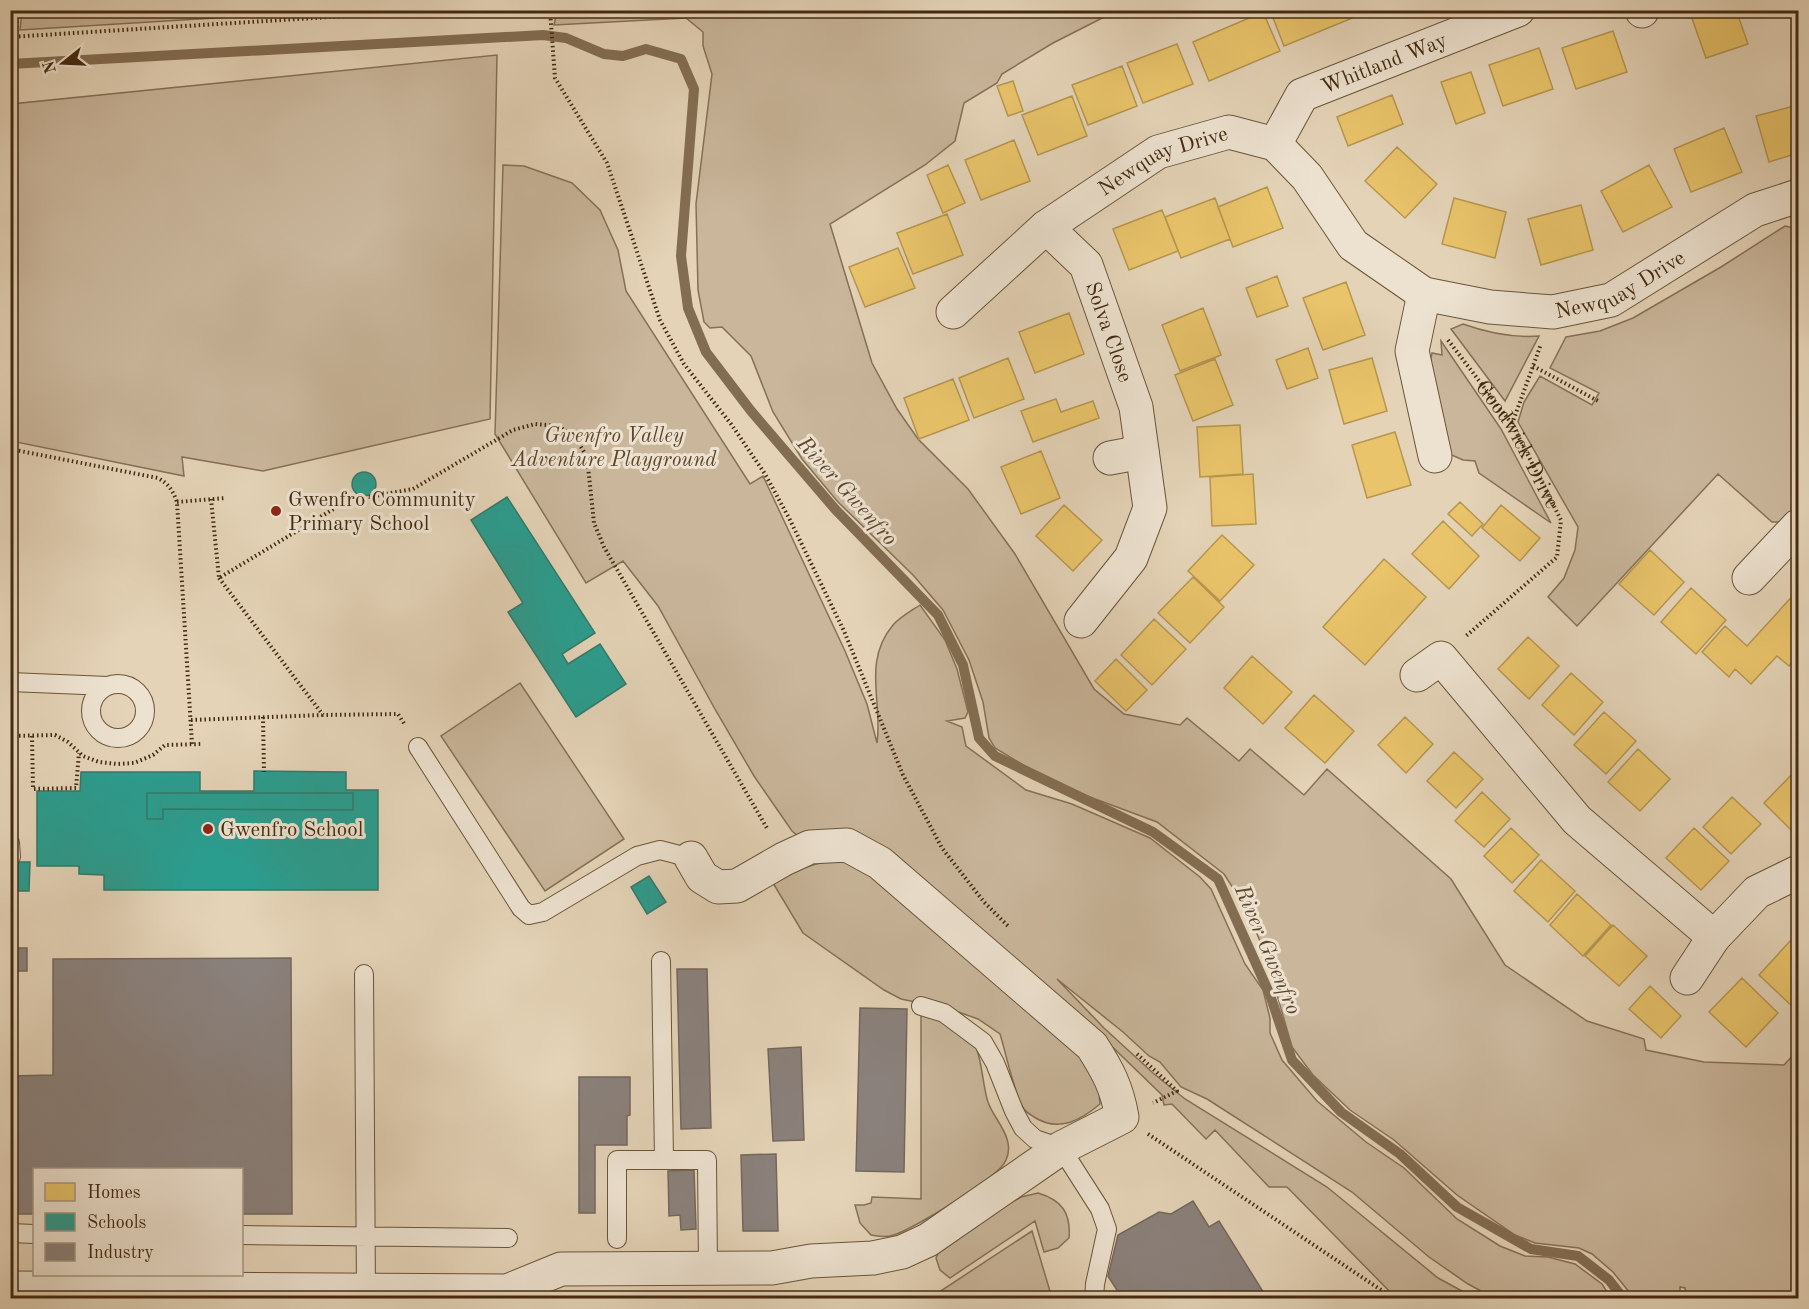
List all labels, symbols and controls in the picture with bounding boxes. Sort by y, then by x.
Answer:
street label: Whitland Way [1319,30,1450,98]
north arrow [33,33,93,93]
text: N [41,58,60,75]
street label: Newquay Drive [1095,124,1231,201]
street label: Newquay Drive [1554,248,1689,323]
street label: Solva Close [1081,279,1135,385]
street label: Goodwick Drive [1471,377,1562,512]
park label: Gwenfro Valley Adventure Playground [510,426,717,471]
water label: River Gwenfro [791,432,901,550]
place label: Gwenfro Community Primary School [288,490,476,535]
marker: Gwenfro Community Primary School [269,504,283,518]
place label: Gwenfro School [220,820,364,841]
marker: Gwenfro School [201,822,215,836]
water label: River Gwenfro [1230,881,1304,1018]
legend [33,1168,243,1276]
text: Homes [87,1184,141,1202]
text: Schools [87,1214,147,1232]
text: Industry [87,1244,154,1262]

